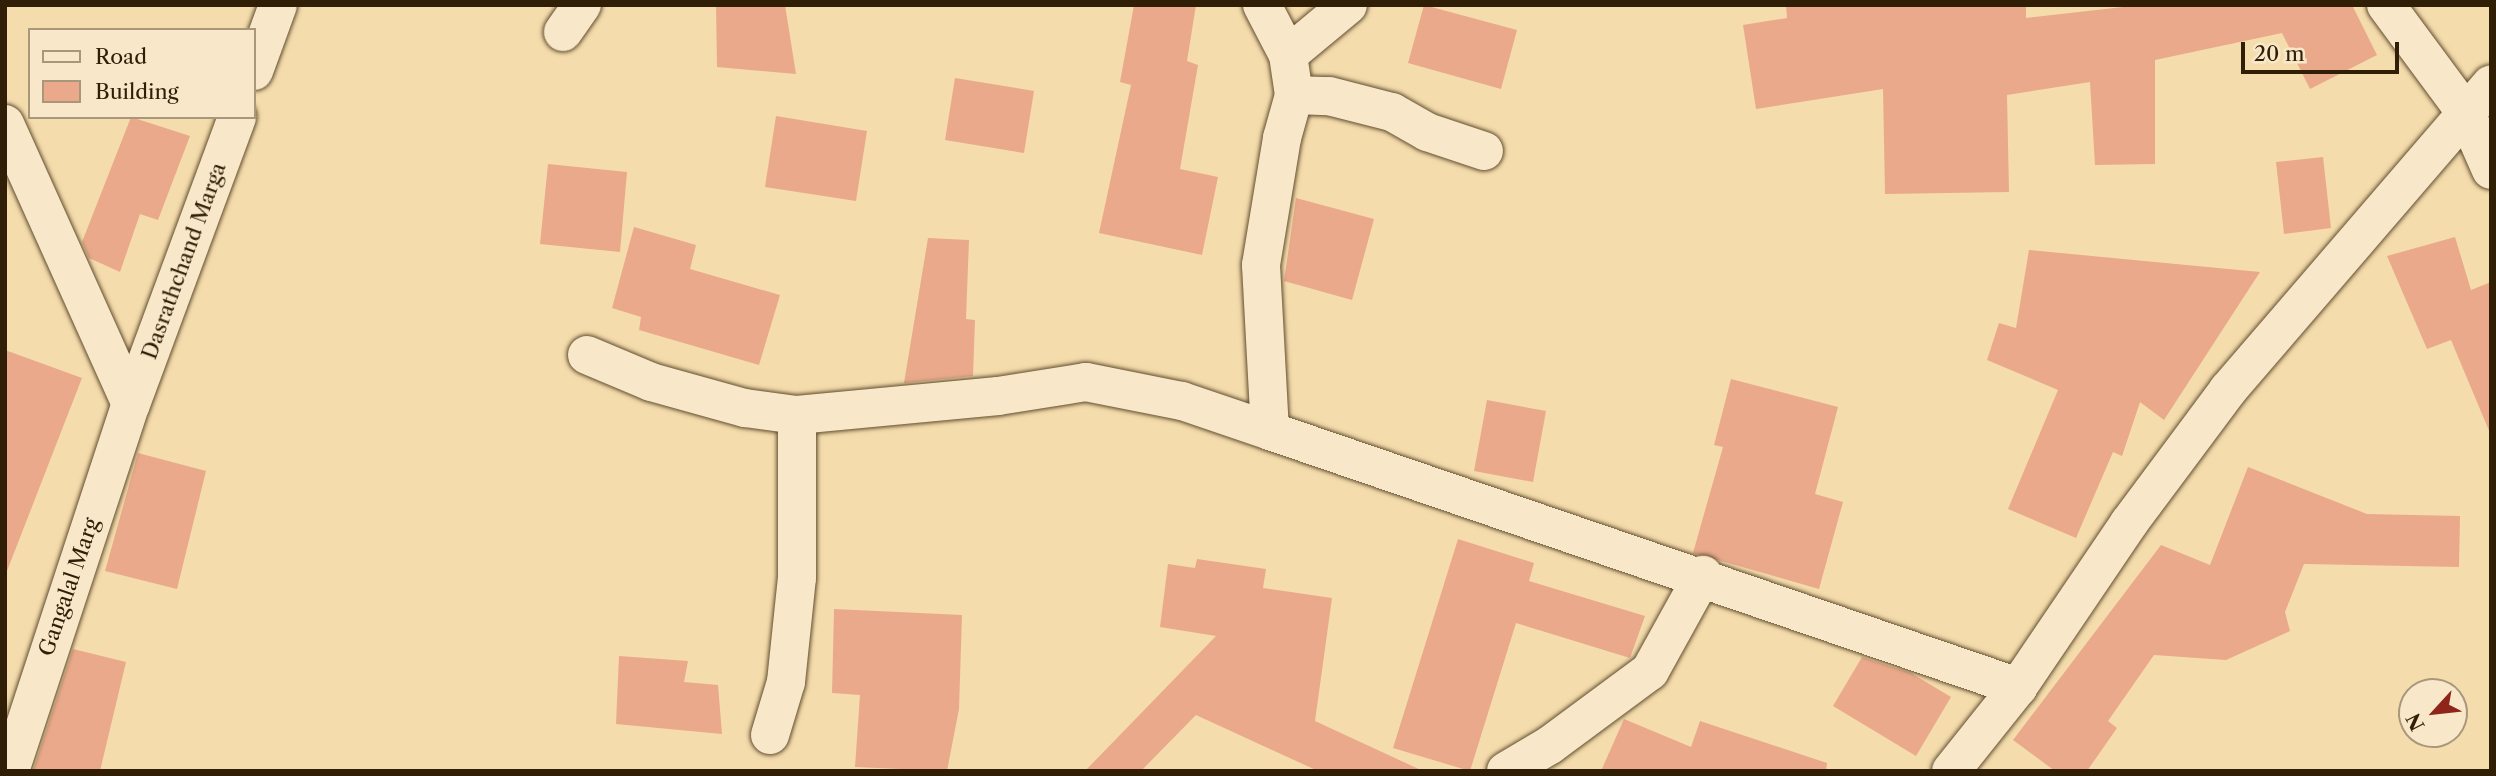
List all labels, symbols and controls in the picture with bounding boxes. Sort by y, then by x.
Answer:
legend [28,28,256,119]
scale bar [2244,28,2402,72]
text: 20 m [2254,41,2305,66]
text: Road [95,44,147,69]
text: Building [95,79,179,104]
street label: Dasrathchand Marga [137,159,231,363]
street label: Gangalal Marg [34,515,104,659]
north arrow [2398,678,2468,748]
text: N [2402,709,2430,734]

